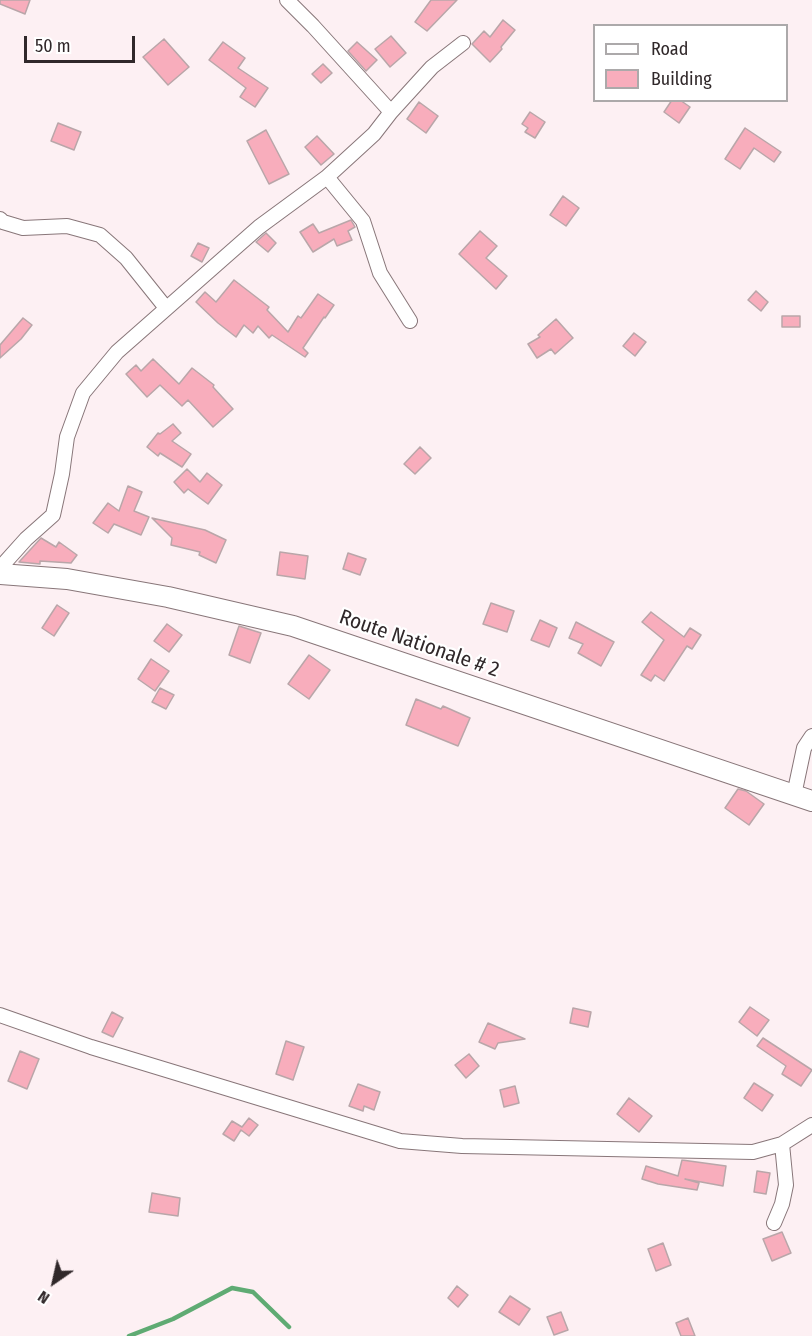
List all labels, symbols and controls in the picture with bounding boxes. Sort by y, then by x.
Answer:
scale bar [27,24,138,62]
legend [593,24,788,102]
text: 50 m [35,35,71,57]
text: Road [651,38,688,60]
text: Building [651,68,712,90]
street label: Route Nationale # 2 [336,605,502,683]
north arrow [24,1252,84,1312]
text: N [34,1287,53,1308]

